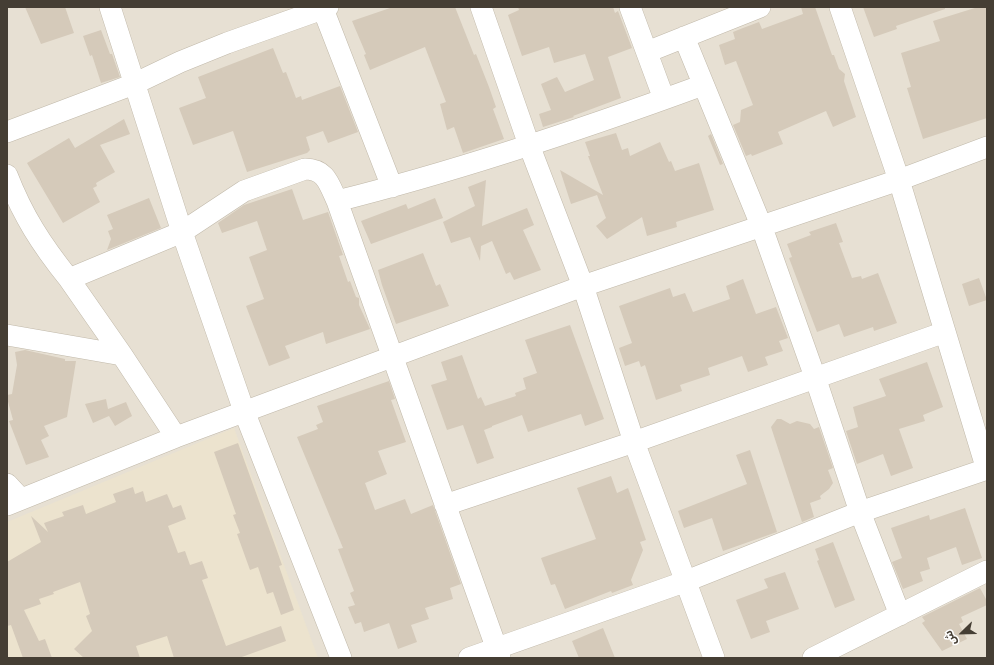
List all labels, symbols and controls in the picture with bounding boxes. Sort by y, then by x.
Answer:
north arrow [942,613,982,653]
text: ش [942,628,959,647]

